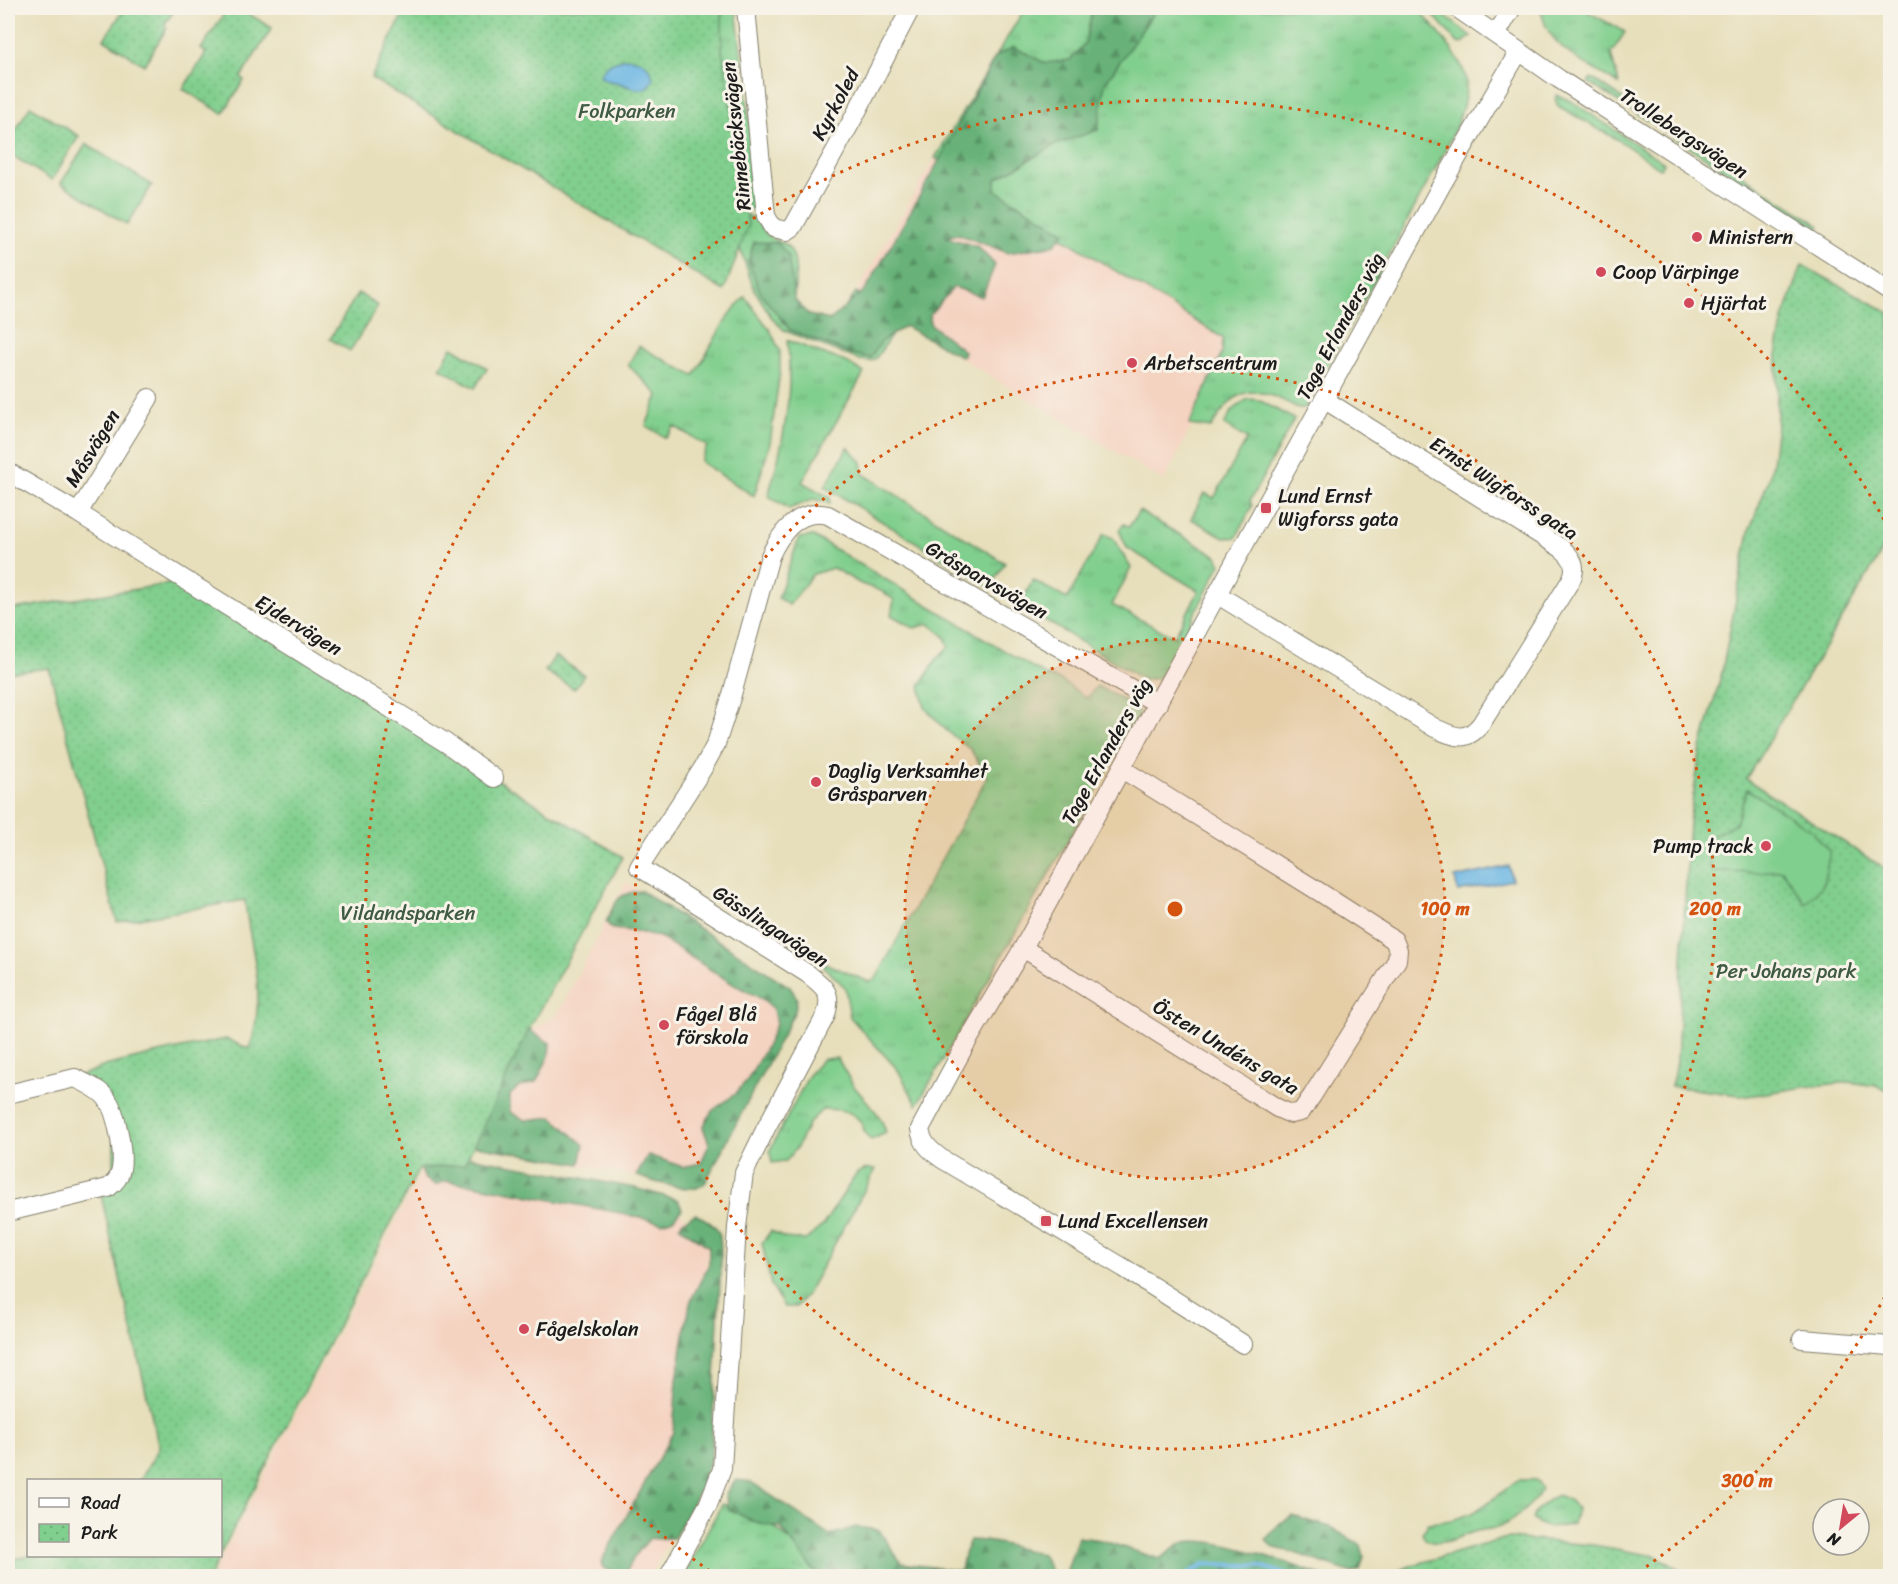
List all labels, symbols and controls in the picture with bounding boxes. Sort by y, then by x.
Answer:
street label: Rinnebäcksvägen [711,60,762,212]
street label: Kyrkoled [802,60,870,147]
street label: Trollebergsvägen [1612,78,1755,189]
park label: Folkparken [578,94,676,129]
place label: Ministern [1709,220,1793,255]
marker: Ministern [1690,230,1704,244]
street label: Tage Erlanders väg [1287,246,1394,407]
place label: Coop Värpinge [1613,255,1739,290]
marker: Coop Värpinge [1594,265,1608,279]
place label: Hjärtat [1701,286,1767,321]
marker: Hjärtat [1682,296,1696,310]
place label: Arbetscentrum [1143,346,1278,381]
marker: Arbetscentrum [1125,356,1139,370]
street label: Måsvägen [55,402,130,494]
street label: Ernst Wigforss gata [1422,427,1585,550]
place label: Lund Ernst Wigforss gata [1278,479,1399,537]
marker: Lund Ernst Wigforss gata [1259,501,1273,515]
street label: Gråsparvsvägen [919,531,1055,630]
street label: Ejdervägen [248,585,349,666]
street label: Tage Erlanders väg [1051,671,1161,831]
place label: Daglig Verksamhet Gråsparven [828,754,989,812]
marker: Daglig Verksamhet Gråsparven [809,775,823,789]
place label: Pump track [1653,829,1754,864]
marker: Pump track [1759,839,1773,853]
street label: Gässlingavägen [705,876,836,977]
text: 100 m [1421,893,1470,925]
text: 200 m [1688,893,1741,925]
park label: Vildandsparken [341,896,476,931]
centre of rings [1165,899,1185,919]
park label: Per Johans park [1716,954,1857,989]
street label: Östen Undéns gata [1146,990,1307,1106]
place label: Fågel Blå förskola [676,997,757,1055]
marker: Fågel Blå förskola [657,1018,671,1032]
place label: Lund Excellensen [1058,1204,1208,1239]
marker: Lund Excellensen [1039,1214,1053,1228]
place label: Fågelskolan [536,1312,639,1347]
marker: Fågelskolan [517,1322,531,1336]
text: 300 m [1720,1465,1773,1497]
legend [27,1479,222,1557]
text: Road [81,1487,121,1519]
north arrow [1811,1497,1871,1557]
text: Park [81,1517,118,1549]
text: N [1821,1524,1847,1555]

